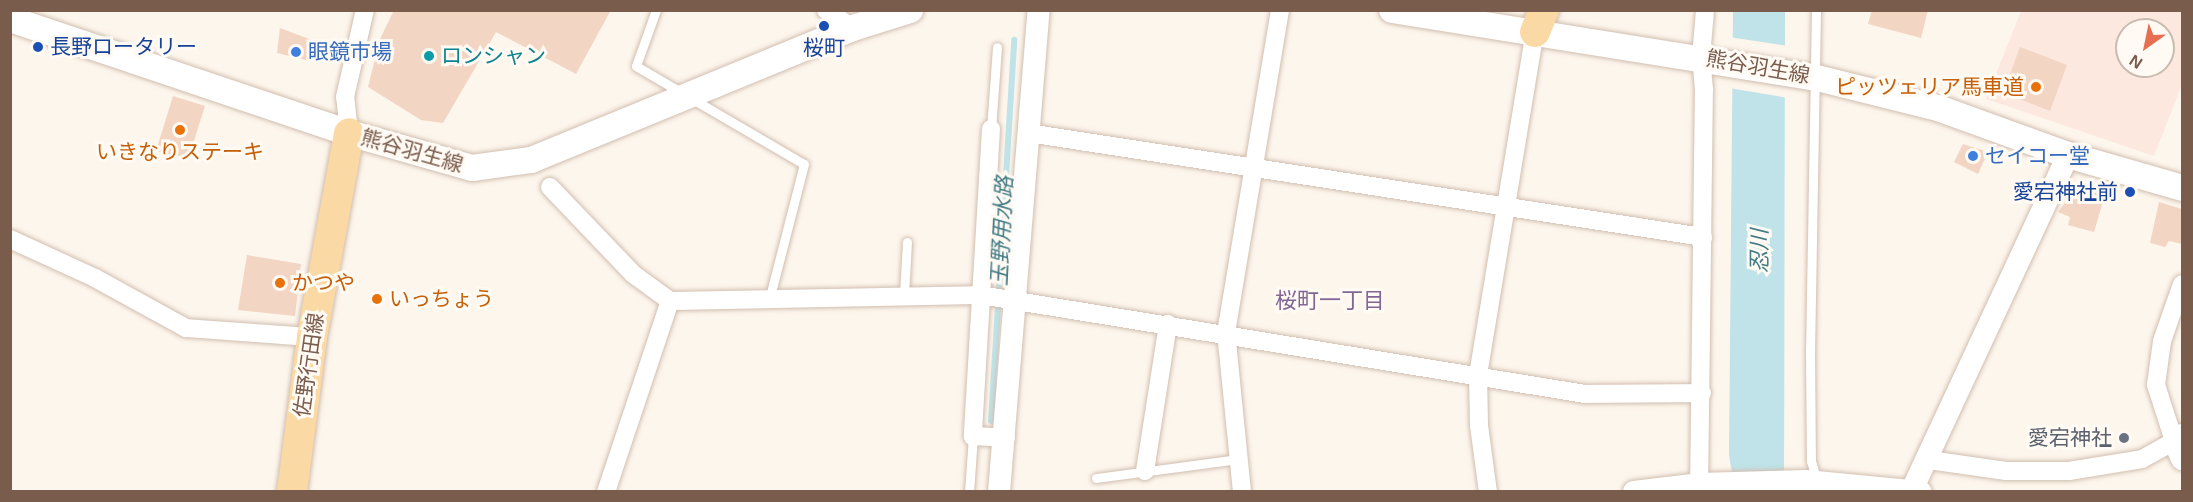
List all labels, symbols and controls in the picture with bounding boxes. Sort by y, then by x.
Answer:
north arrow [2115,18,2175,78]
marker: 桜町 [817,19,831,33]
place label: 長野ロータリー [50,34,197,60]
place label: 桜町 [803,35,845,61]
place label: 眼鏡市場 [308,39,392,65]
marker: 長野ロータリー [31,40,45,54]
place label: ロンシャン [441,43,546,69]
marker: 眼鏡市場 [289,45,303,59]
street label: 熊谷羽生線 [1704,45,1812,89]
marker: ロンシャン [422,49,436,63]
text: N [2127,52,2145,72]
place label: ピッツェリア馬車道 [1835,74,2024,100]
marker: ピッツェリア馬車道 [2029,80,2043,94]
marker: いきなりステーキ [173,123,187,137]
street label: 熊谷羽生線 [358,124,466,178]
place label: いきなりステーキ [96,139,264,165]
place label: セイコー堂 [1985,143,2090,169]
marker: セイコー堂 [1966,149,1980,163]
water label: 玉野用水路 [986,175,1018,287]
place label: 愛宕神社前 [2013,179,2118,205]
marker: 愛宕神社前 [2123,185,2137,199]
water label: 忍川 [1747,229,1773,273]
place label: かつや [292,270,355,296]
marker: かつや [273,276,287,290]
place label: いっちょう [389,286,494,312]
district label: 桜町一丁目 [1275,288,1385,314]
marker: いっちょう [370,292,384,306]
street label: 佐野行田線 [289,311,329,419]
place label: 愛宕神社 [2028,425,2112,451]
marker: 愛宕神社 [2117,431,2131,445]

